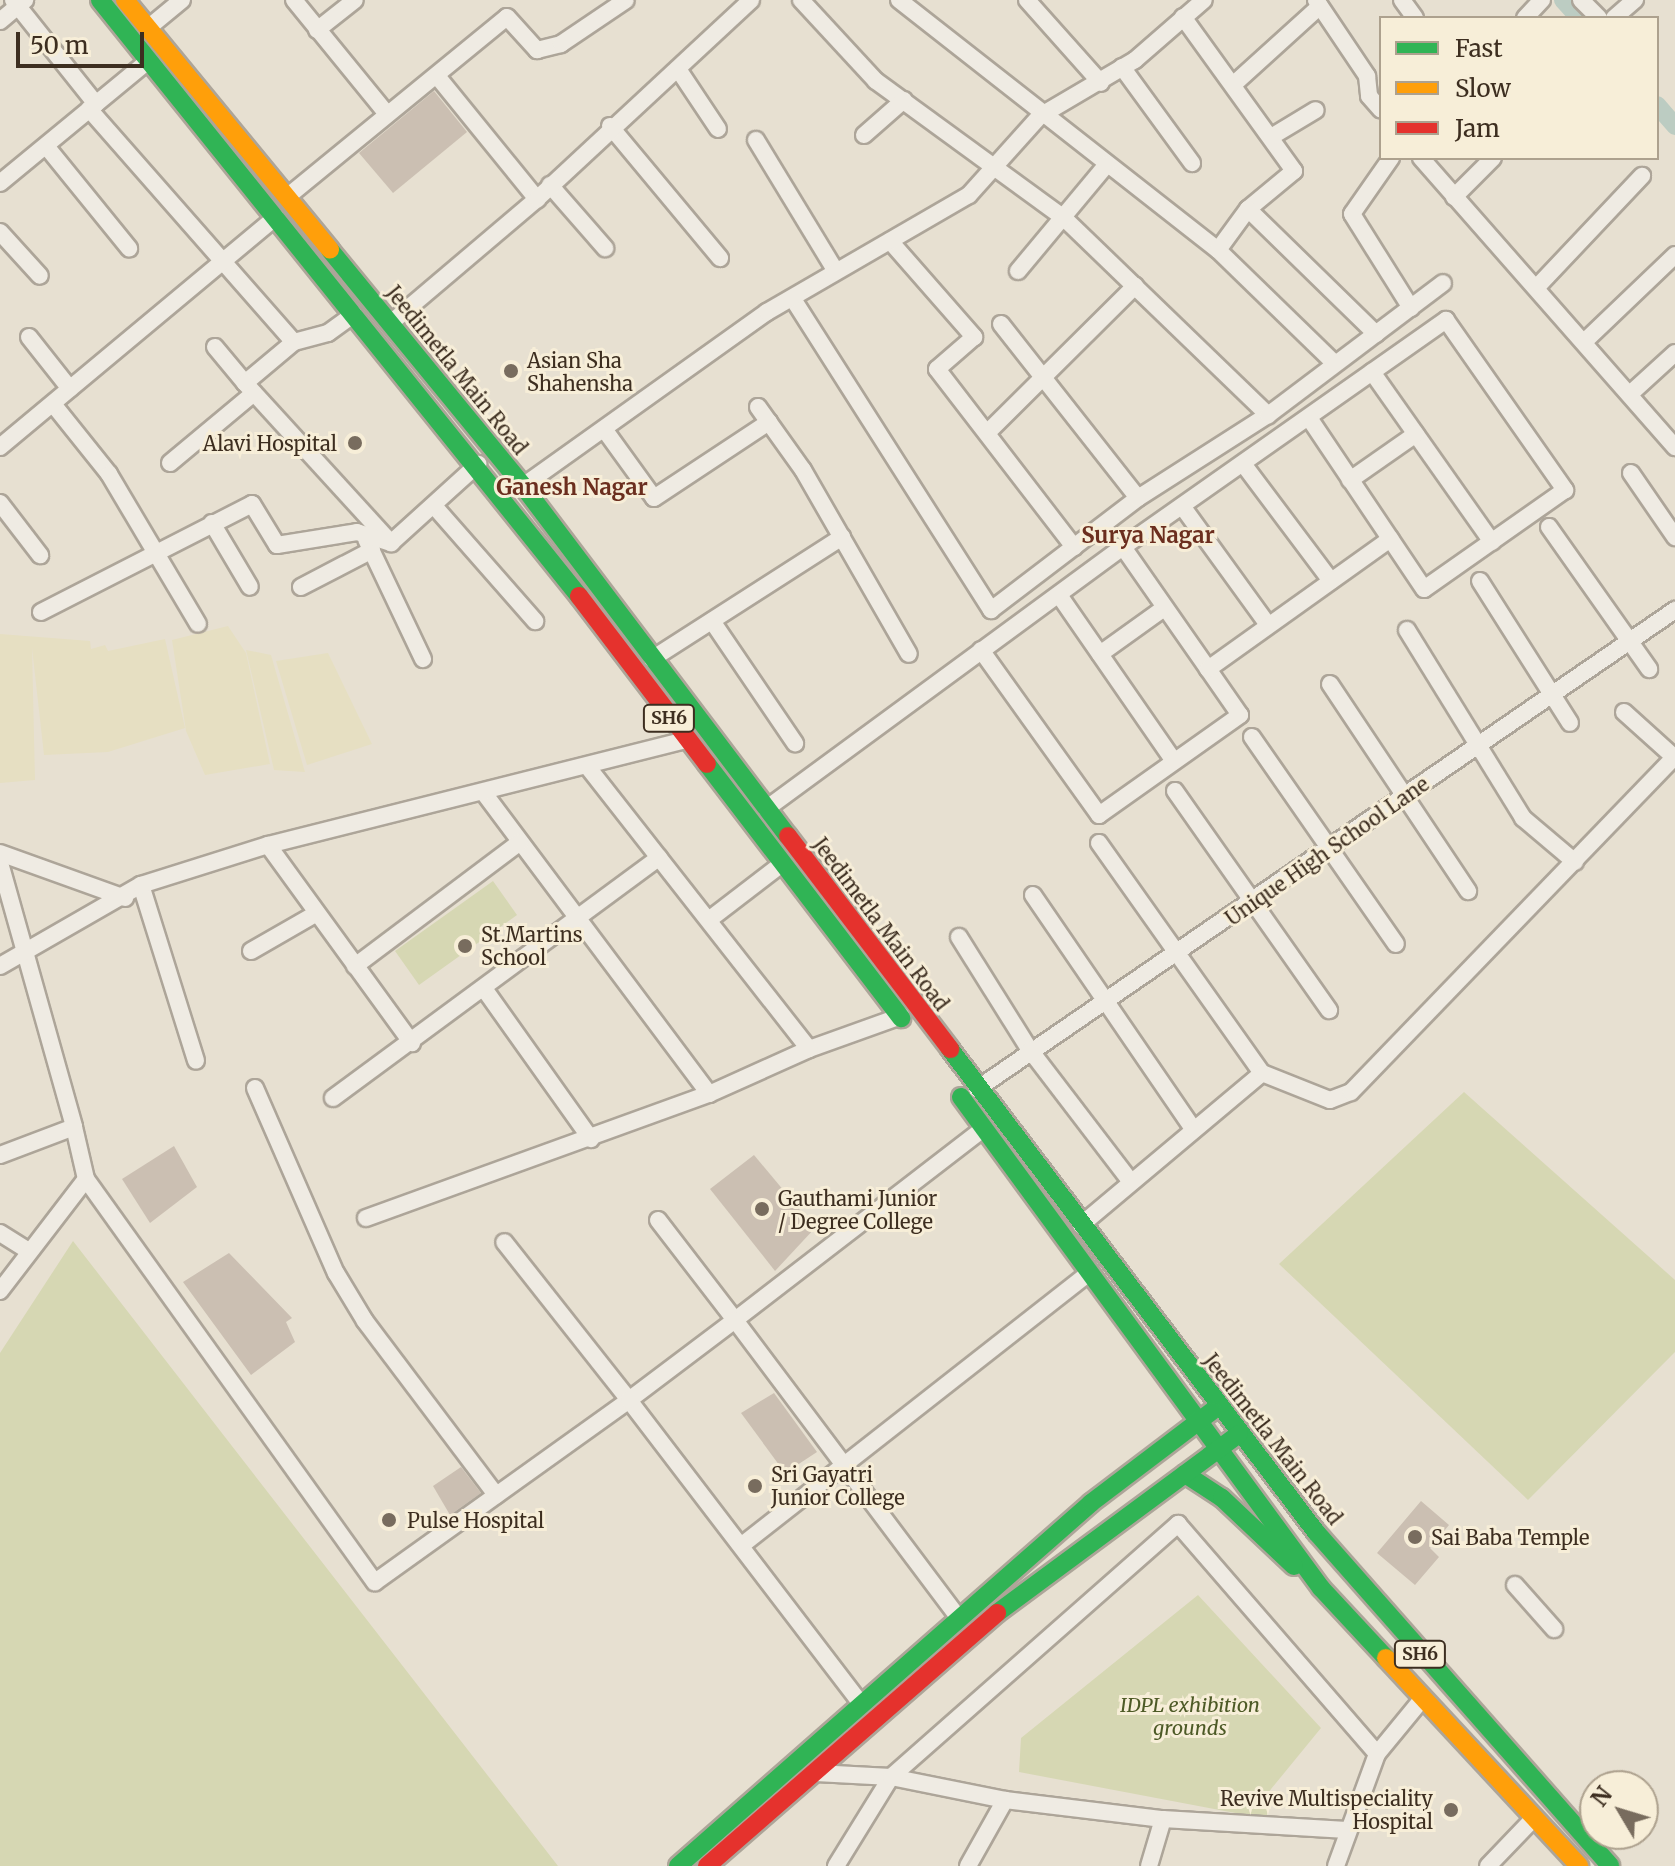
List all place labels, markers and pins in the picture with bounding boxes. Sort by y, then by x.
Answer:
place label: Asian Sha Shahensha [527,348,633,395]
marker: Asian Sha Shahensha [502,362,520,380]
place label: Alavi Hospital [203,431,337,455]
marker: Alavi Hospital [344,432,366,454]
place label: St.Martins School [481,922,582,969]
marker: St.Martins School [456,937,474,955]
place label: Gauthami Junior / Degree College [778,1186,937,1233]
marker: Gauthami Junior / Degree College [753,1200,771,1218]
place label: Sri Gayatri Junior College [771,1462,905,1509]
marker: Sri Gayatri Junior College [746,1477,764,1495]
place label: Pulse Hospital [407,1508,544,1532]
marker: Pulse Hospital [378,1509,400,1531]
place label: Sai Baba Temple [1431,1525,1589,1549]
marker: Sai Baba Temple [1406,1528,1424,1546]
place label: Revive Multispeciality Hospital [1220,1786,1433,1833]
marker: Revive Multispeciality Hospital [1440,1799,1462,1821]

